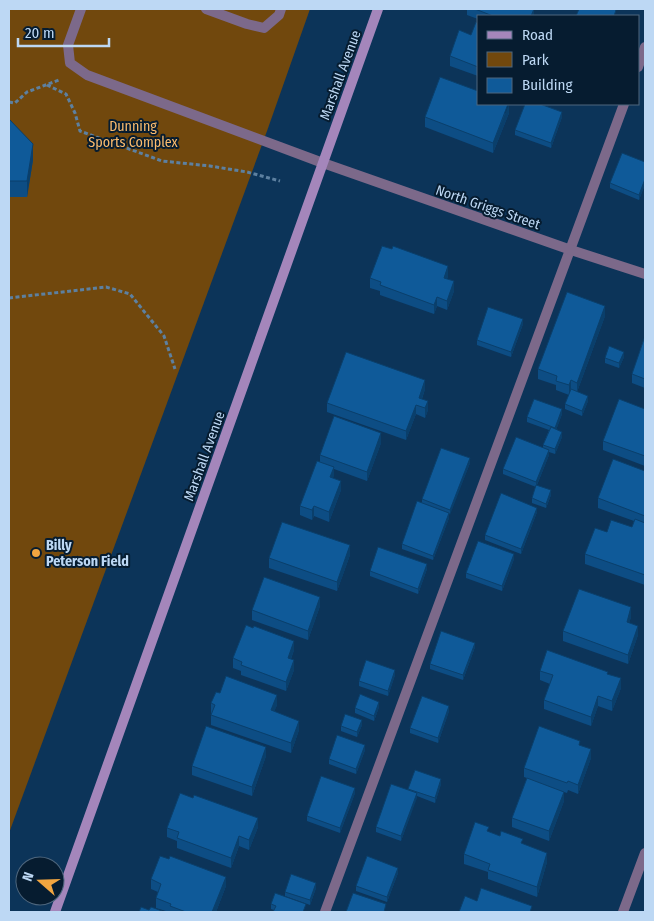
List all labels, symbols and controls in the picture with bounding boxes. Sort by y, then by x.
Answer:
scale bar [18,15,109,47]
legend [477,15,639,105]
text: 20 m [25,24,55,42]
text: Road [522,26,553,44]
street label: Marshall Avenue [316,28,365,122]
text: Park [522,51,549,69]
text: Building [522,76,573,94]
park label: Dunning Sports Complex [88,118,179,151]
street label: North Griggs Street [433,182,543,233]
street label: Marshall Avenue [180,409,229,503]
place label: Billy Peterson Field [46,537,129,570]
marker: Billy Peterson Field [30,547,42,559]
north arrow [15,856,65,906]
text: N [19,870,38,884]

